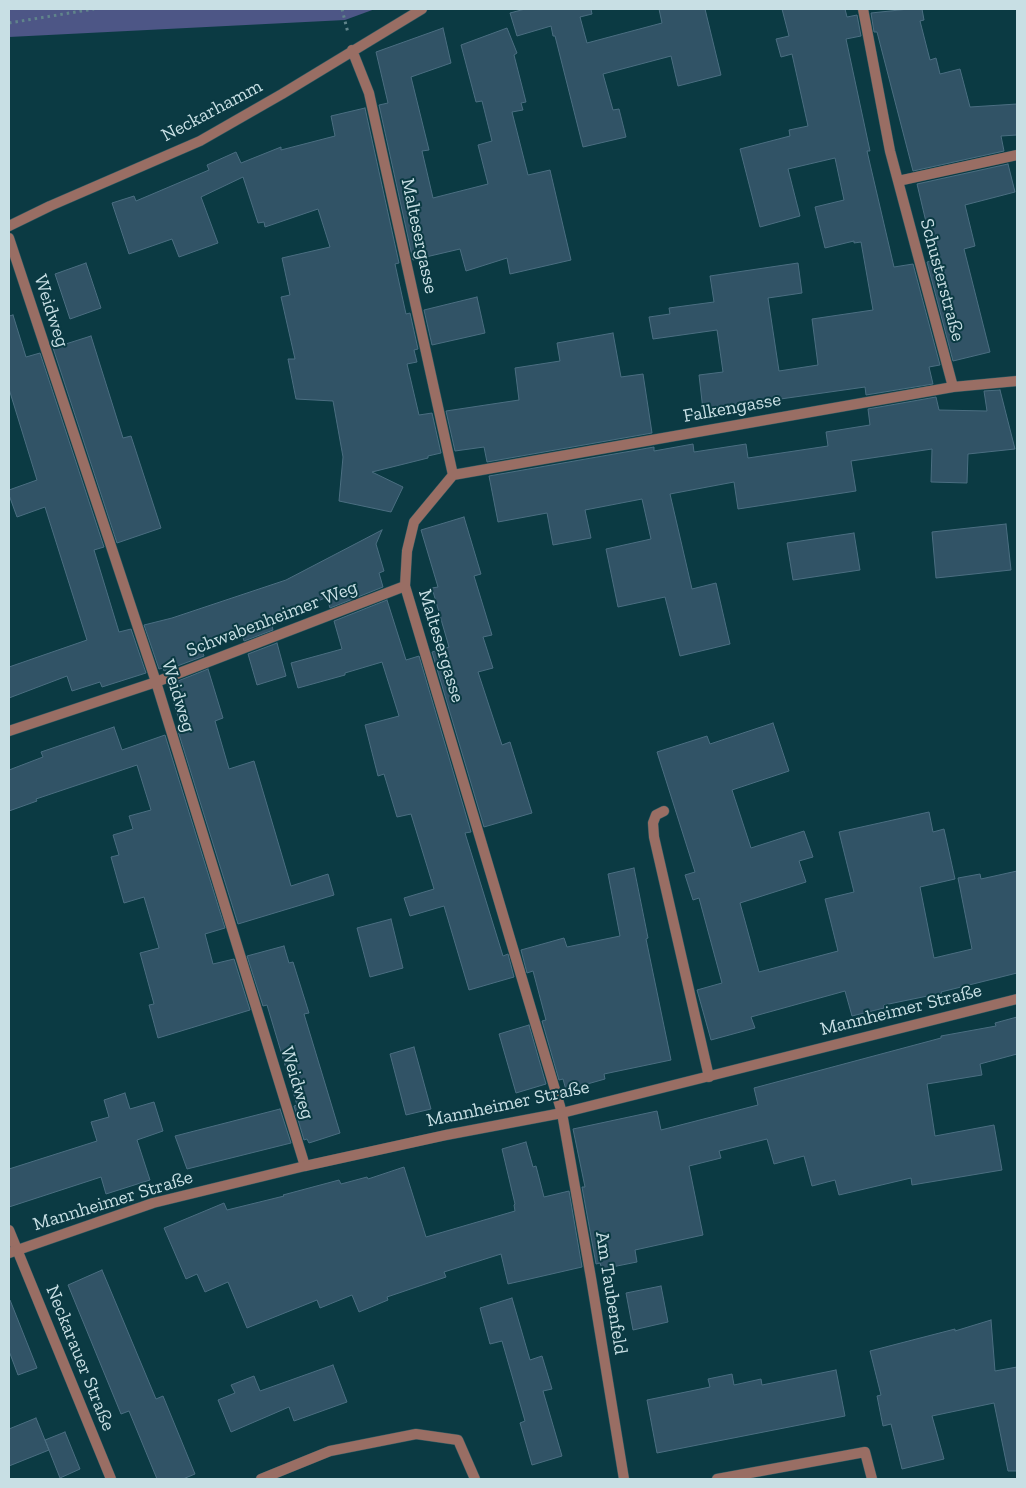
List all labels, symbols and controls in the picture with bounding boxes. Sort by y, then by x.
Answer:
street label: Neckarhamm [158,75,266,147]
street label: Maltesergasse [396,176,442,296]
street label: Schusterstraße [915,216,969,344]
street label: Weidweg [29,272,73,350]
street label: Falkengasse [681,388,783,428]
street label: Schwabenheimer Weg [183,576,361,662]
street label: Maltesergasse [413,587,469,705]
street label: Weidweg [156,657,200,735]
street label: Mannheimer Straße [818,979,984,1041]
street label: Weidweg [275,1044,319,1122]
street label: Mannheimer Straße [425,1076,591,1132]
street label: Mannheimer Straße [30,1166,196,1236]
street label: Am Taubenfeld [590,1230,632,1356]
street label: Neckarauer Straße [40,1282,120,1434]

